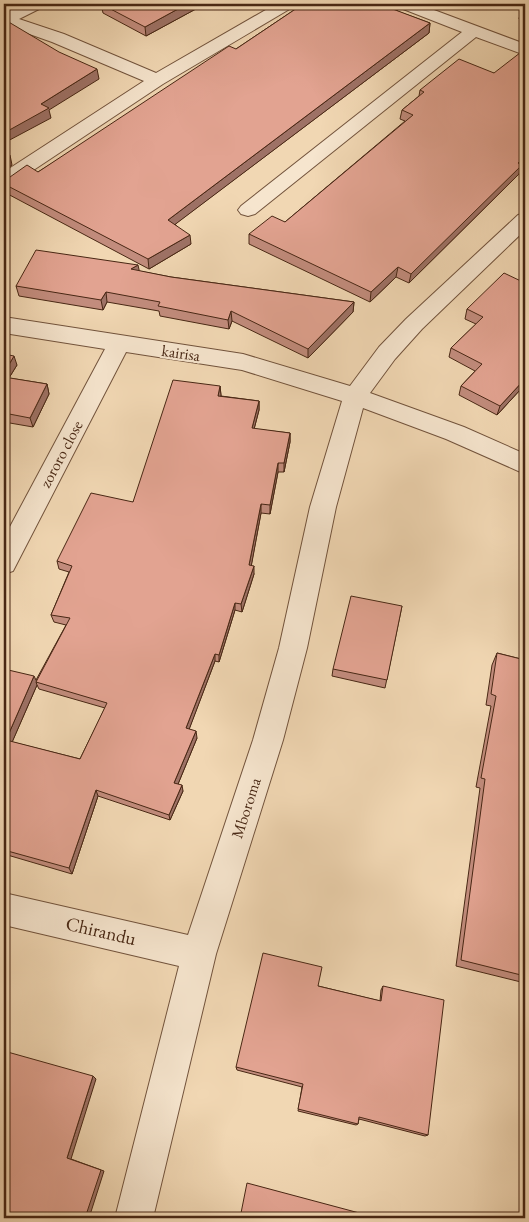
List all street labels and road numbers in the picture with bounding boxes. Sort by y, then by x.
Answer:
street label: kairisa [160,340,202,366]
street label: zororo close [35,417,87,491]
street label: Mboroma [226,774,266,841]
street label: Chirandu [63,911,139,951]

